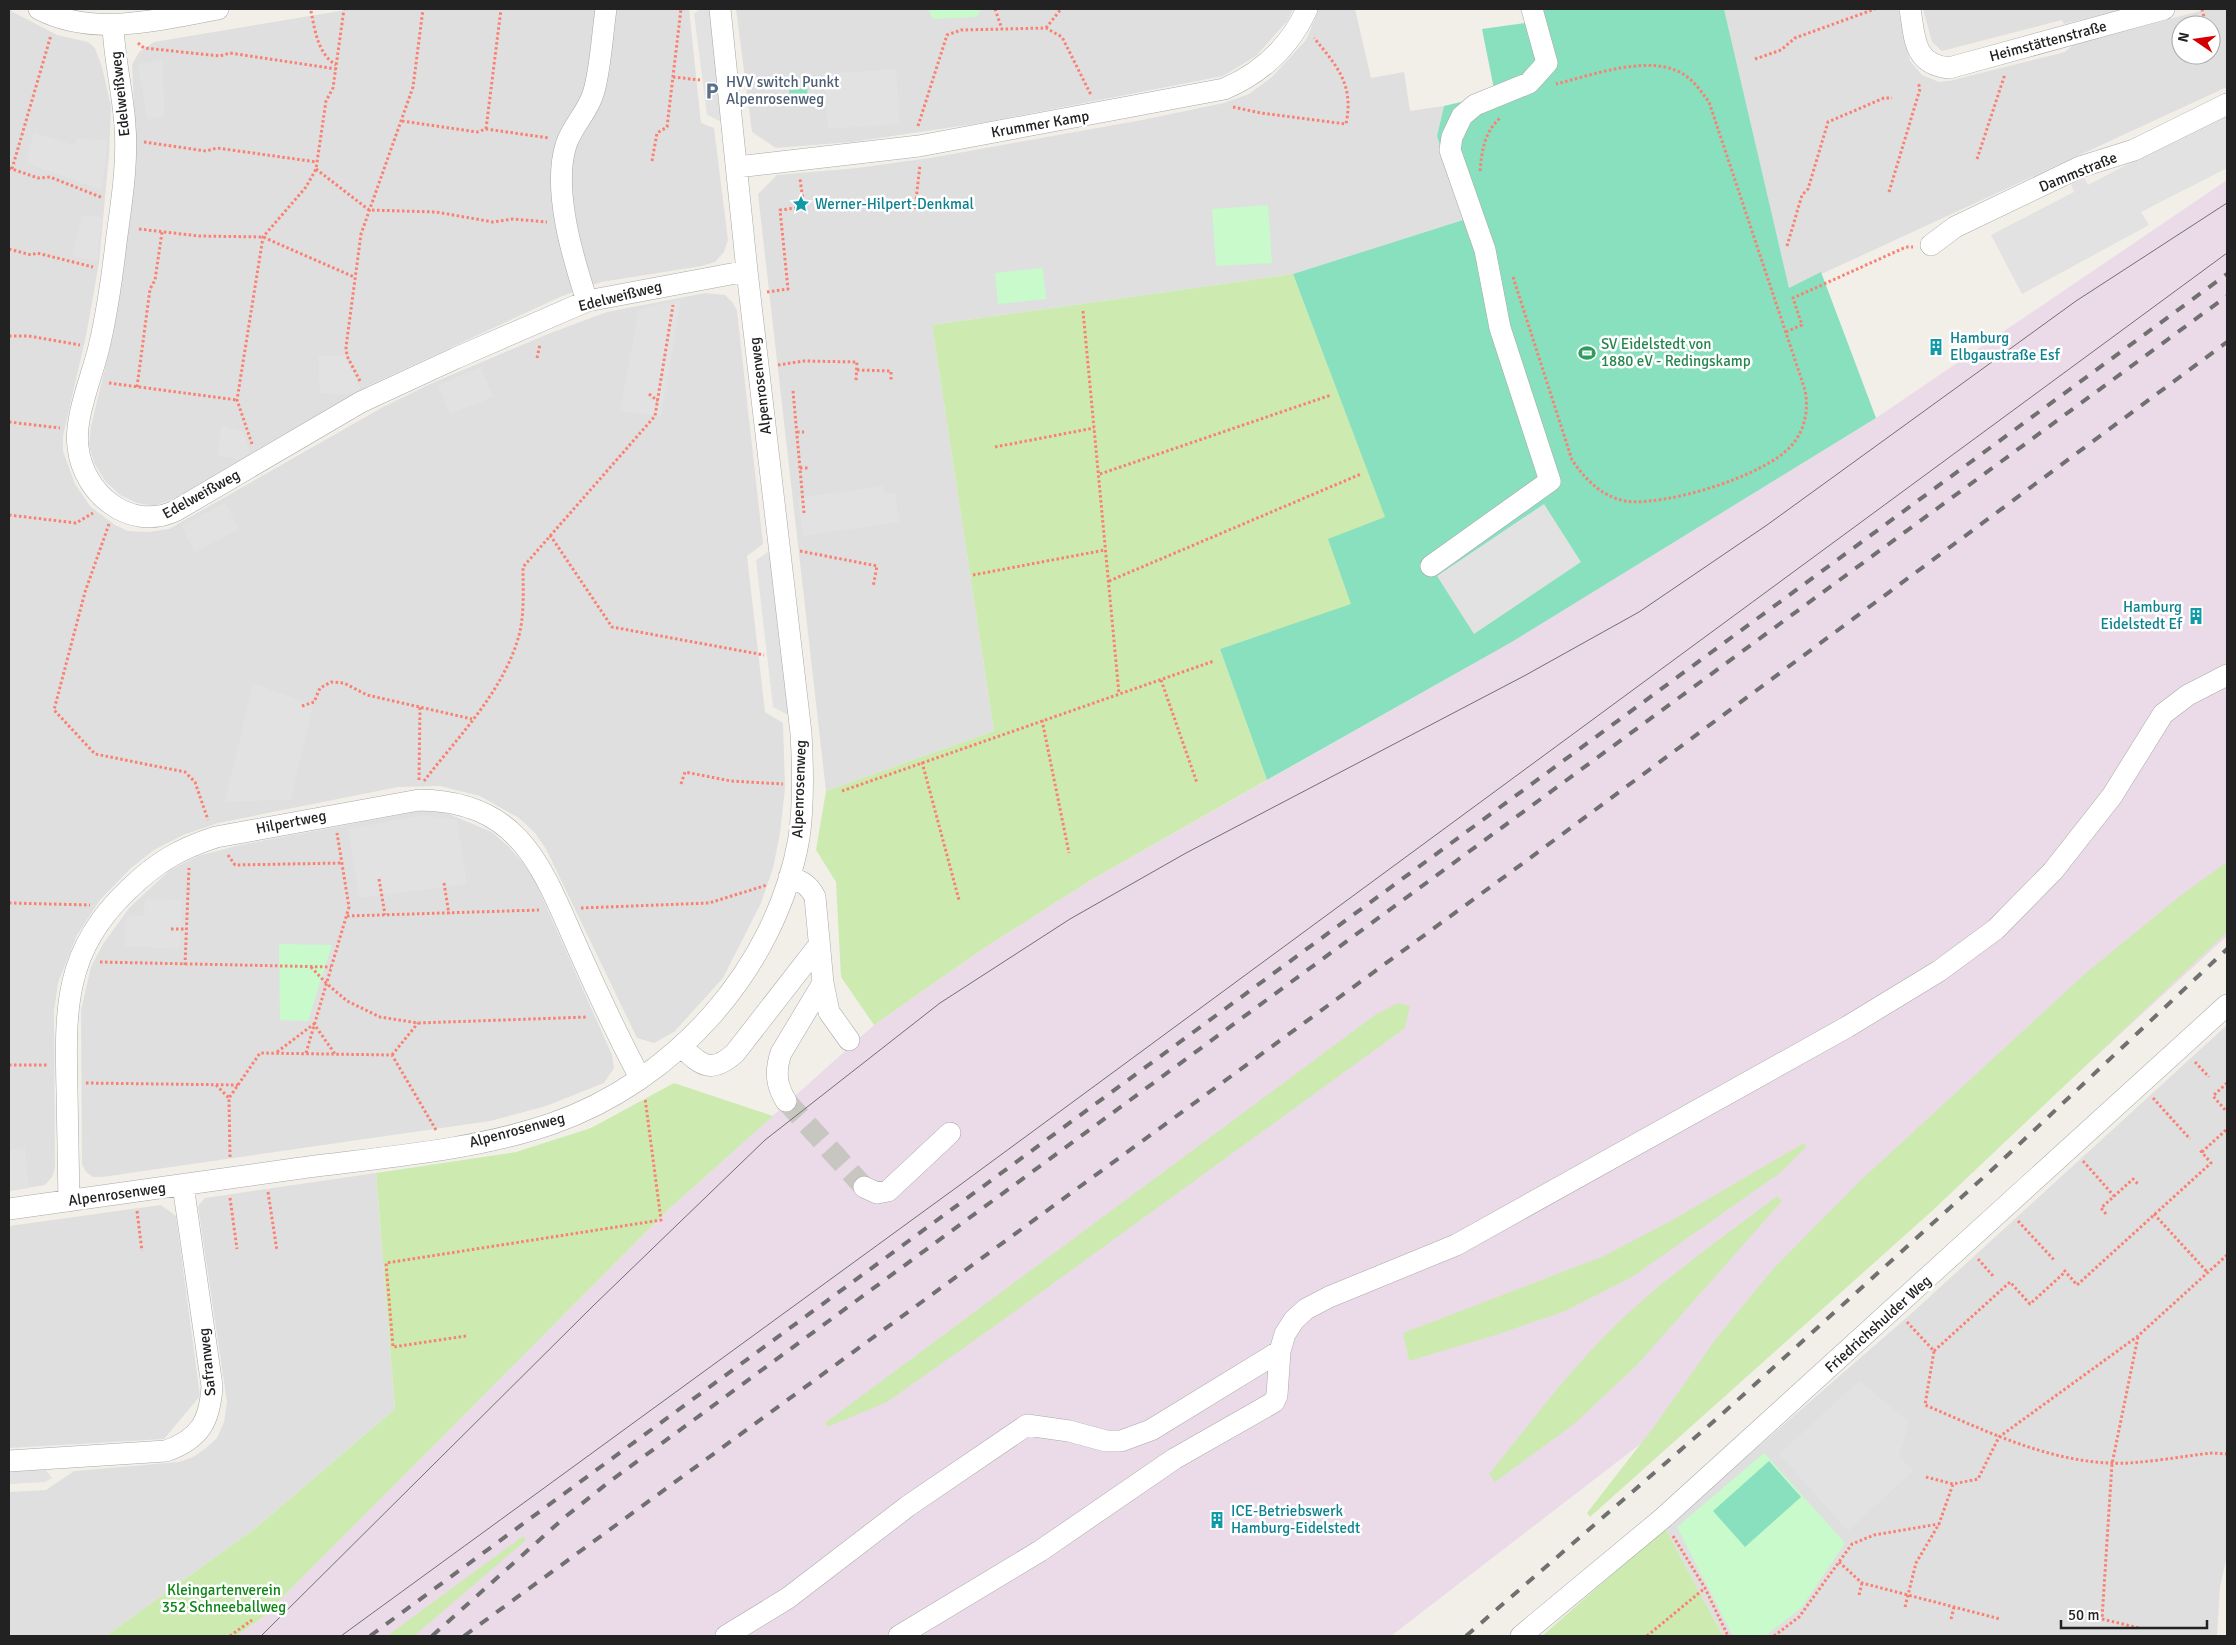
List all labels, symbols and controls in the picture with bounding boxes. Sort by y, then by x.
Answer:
north arrow [2171,15,2221,65]
street label: Heimstättenstraße [1987,17,2109,65]
text: N [2174,31,2193,44]
street label: Edelweißweg [107,50,133,138]
place label: HVV switch Punkt Alpenrosenweg [726,73,839,108]
parking icon: HVV switch Punkt Alpenrosenweg [702,81,722,101]
street label: Krummer Kamp [990,107,1091,141]
street label: Dammstraße [2036,148,2120,196]
place icon: Werner-Hilpert-Denkmal [791,194,811,214]
place label: Werner-Hilpert-Denkmal [815,195,974,213]
street label: Edelweißweg [576,277,664,315]
place label: Hamburg Elbgaustraße Esf [1950,329,2061,364]
place label: SV Eidelstedt von 1880 eV - Redingskamp [1601,335,1751,370]
street label: Alpenrosenweg [745,336,775,436]
building icon: Hamburg Elbgaustraße Esf [1926,337,1946,357]
sports icon: SV Eidelstedt von 1880 eV - Redingskamp [1577,343,1597,363]
street label: Edelweißweg [159,465,243,523]
place label: Hamburg Eidelstedt Ef [2100,598,2183,633]
building icon: Hamburg Eidelstedt Ef [2186,606,2206,626]
street label: Alpenrosenweg [788,740,810,838]
street label: Hilpertweg [254,806,328,838]
street label: Alpenrosenweg [467,1109,567,1151]
street label: Alpenrosenweg [67,1178,167,1210]
street label: Friedrichshulder Weg [1821,1271,1935,1377]
street label: Safranweg [194,1327,220,1397]
place label: ICE-Betriebswerk Hamburg-Eidelstedt [1231,1502,1360,1537]
building icon: ICE-Betriebswerk Hamburg-Eidelstedt [1207,1510,1227,1530]
park label: Kleingartenverein 352 Schneeballweg [162,1581,286,1616]
scale bar [2061,1598,2207,1630]
text: 50 m [2068,1606,2099,1624]

